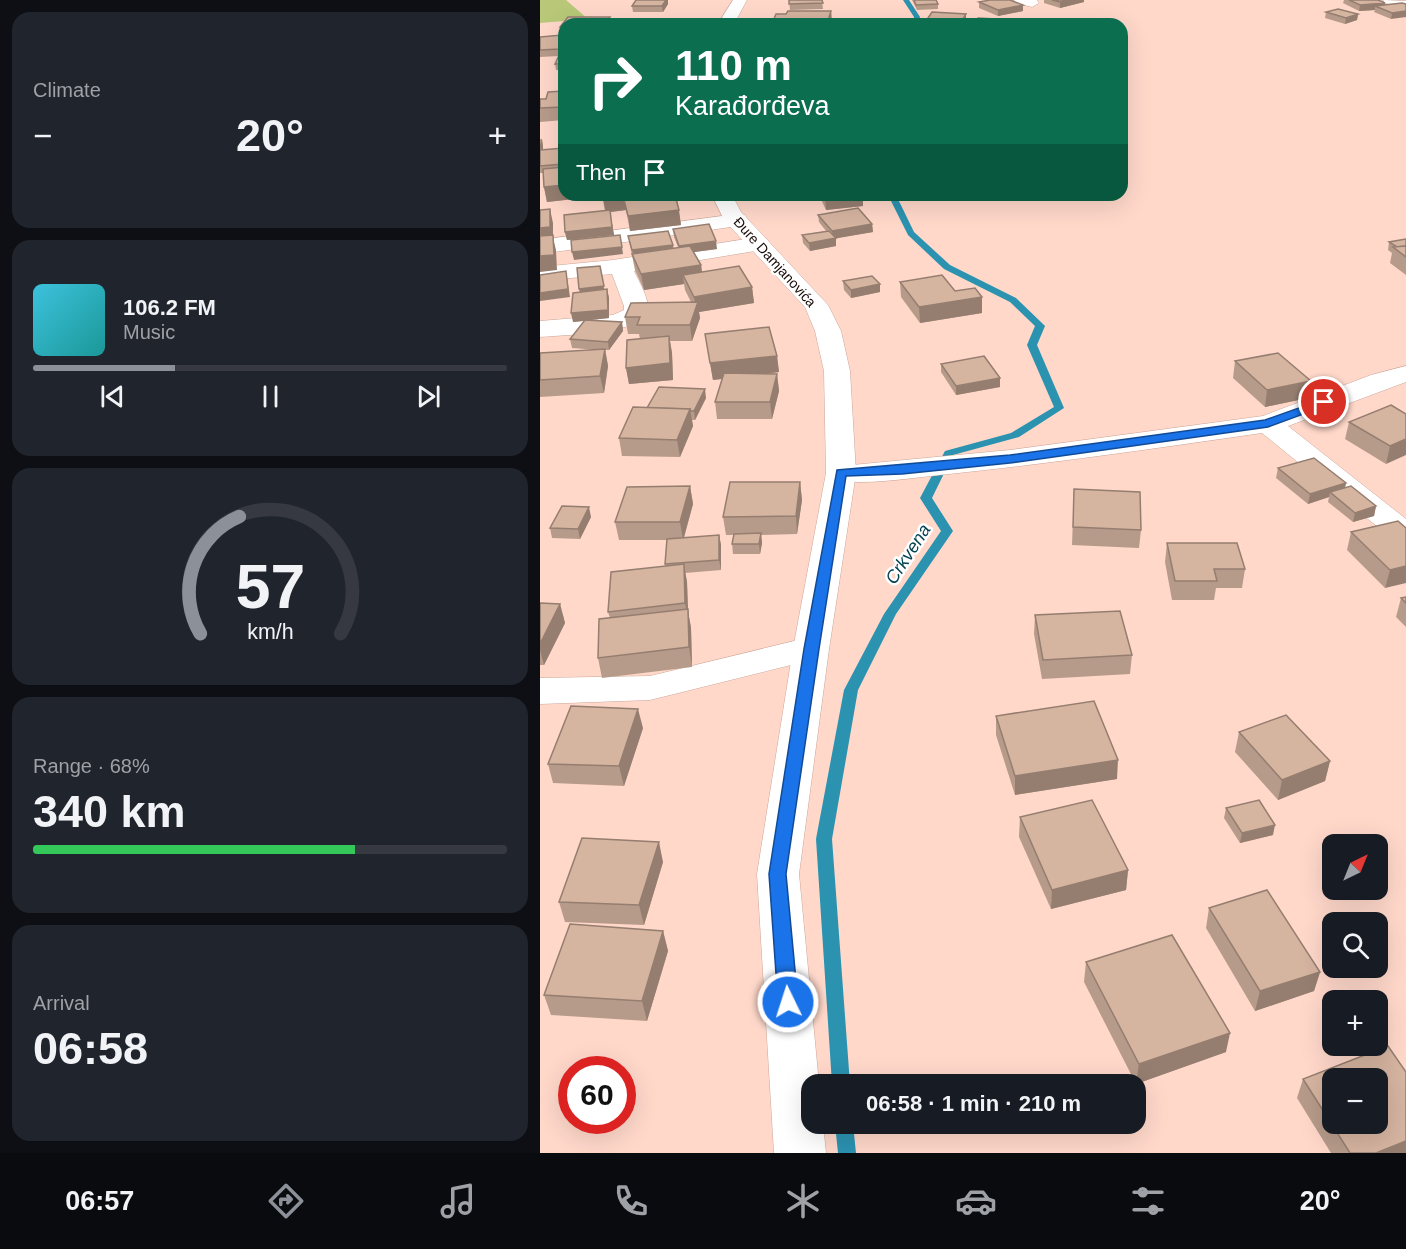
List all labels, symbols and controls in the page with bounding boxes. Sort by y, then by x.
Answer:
icon: right [576,42,654,120]
text: 110 m [675,42,792,89]
text: Climate [33,79,101,101]
text: Karađorđeva [675,91,830,121]
text: 20° [236,110,304,161]
text: − [33,117,52,154]
text: + [488,117,507,154]
icon: arrive [638,156,671,189]
text: Then [576,160,626,185]
street label: Đure Damjanovića [731,214,820,310]
text: 106.2 FM [123,295,216,320]
text: Music [123,321,175,343]
pin [1298,376,1349,427]
icon: previous [96,380,129,413]
icon: pause [254,380,287,413]
icon: next [412,380,445,413]
icon: arrive [1307,385,1340,418]
water label: Crkvena [881,520,935,588]
text: 57 [235,552,305,621]
text: km/h [247,620,293,644]
text: Range · 68% [33,755,150,777]
text: 340 km [33,786,186,837]
north arrow [1322,834,1388,900]
map controls [1322,834,1388,1134]
button: search [1322,912,1388,978]
position arrow [756,970,820,1034]
button: + [1322,990,1388,1056]
text: Arrival [33,992,90,1014]
text: 06:58 [33,1023,148,1074]
speed limit sign: 60 [558,1056,636,1134]
button: − [1322,1068,1388,1134]
text: 06:58 · 1 min · 210 m [866,1091,1081,1116]
icon: directions [265,1180,307,1222]
icon: music [437,1180,479,1222]
icon: phone [610,1180,652,1222]
icon: climate [782,1180,824,1222]
icon: car [955,1180,997,1222]
icon: filters [1127,1180,1169,1222]
text: 06:57 [65,1186,134,1216]
text: 20° [1300,1186,1341,1216]

